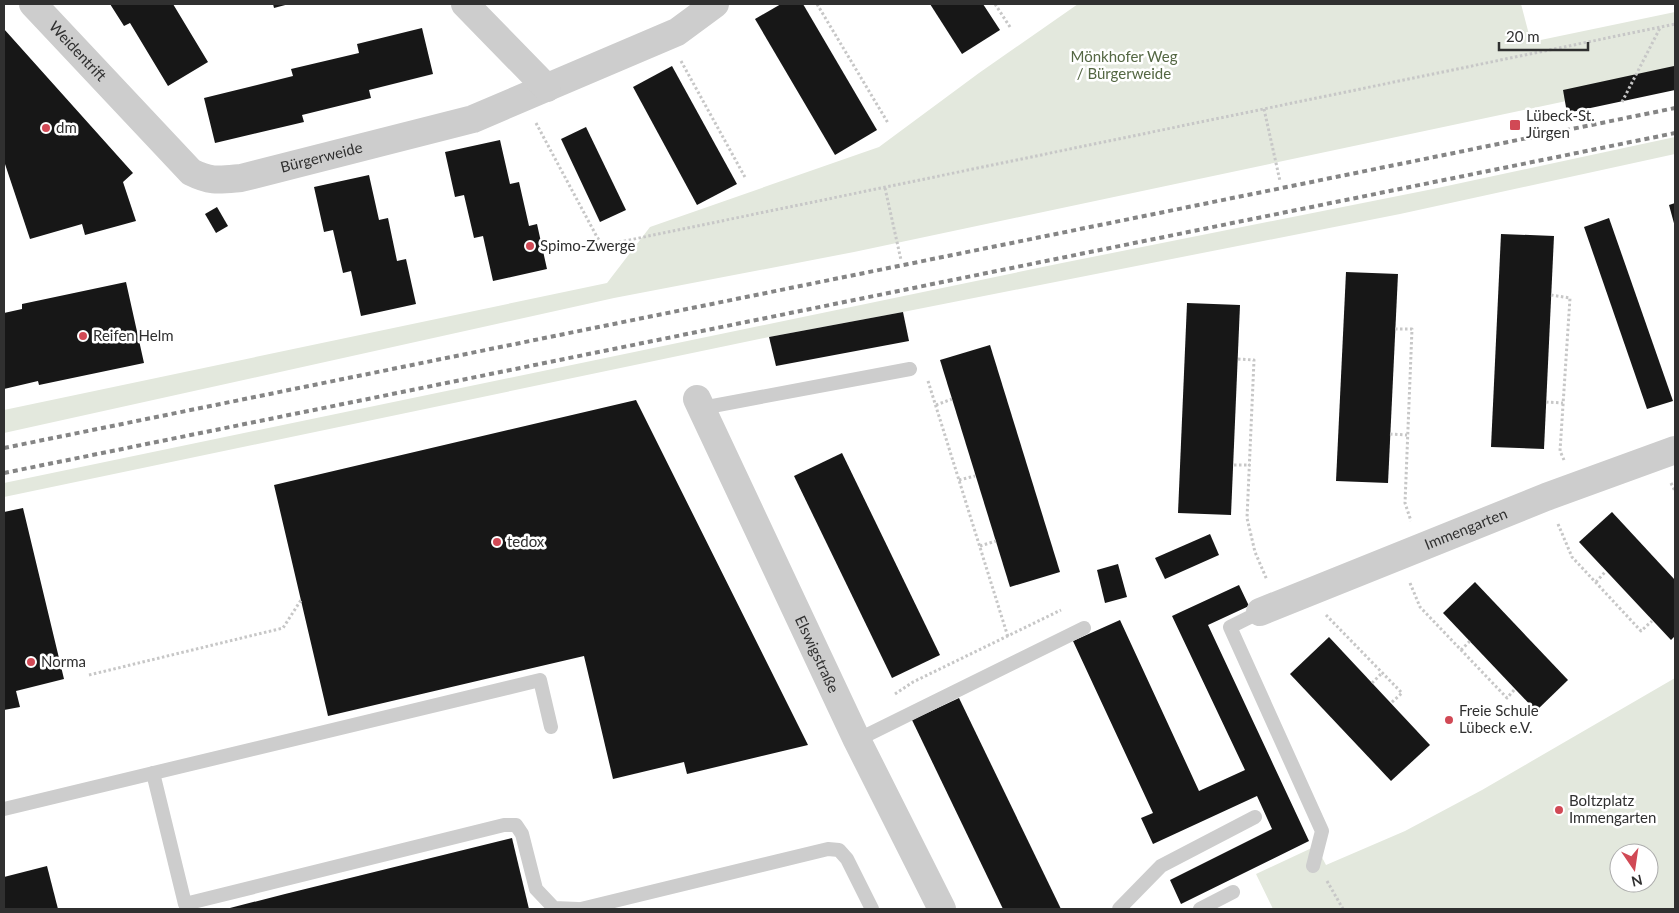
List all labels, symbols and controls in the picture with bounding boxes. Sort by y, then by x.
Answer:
street label: Weidentrift [46,17,111,85]
scale bar [1499,20,1588,52]
text: 20 m [1506,27,1540,45]
park label: Mönkhofer Weg / Bürgerweide [1070,47,1178,82]
place label: Lübeck-St. Jürgen [1526,106,1595,141]
place label: dm [56,118,77,136]
marker: Lübeck-St. Jürgen [1508,118,1522,132]
marker: dm [40,122,52,134]
street label: Bürgerweide [278,137,364,176]
place label: Spimo-Zwerge [540,236,636,254]
marker: Spimo-Zwerge [524,240,536,252]
place label: Reifen Helm [93,326,174,344]
marker: Reifen Helm [77,330,89,342]
street label: Immengarten [1422,504,1510,553]
place label: tedox [507,532,545,550]
marker: tedox [491,536,503,548]
street label: Elswigstraße [792,612,844,695]
place label: Norma [41,652,86,670]
marker: Norma [25,656,37,668]
place label: Freie Schule Lübeck e.V. [1459,701,1539,736]
marker: Freie Schule Lübeck e.V. [1443,714,1455,726]
place label: Boltzplatz Immengarten [1569,791,1656,826]
marker: Boltzplatz Immengarten [1553,804,1565,816]
north arrow [1609,843,1659,893]
text: N [1630,872,1644,891]

